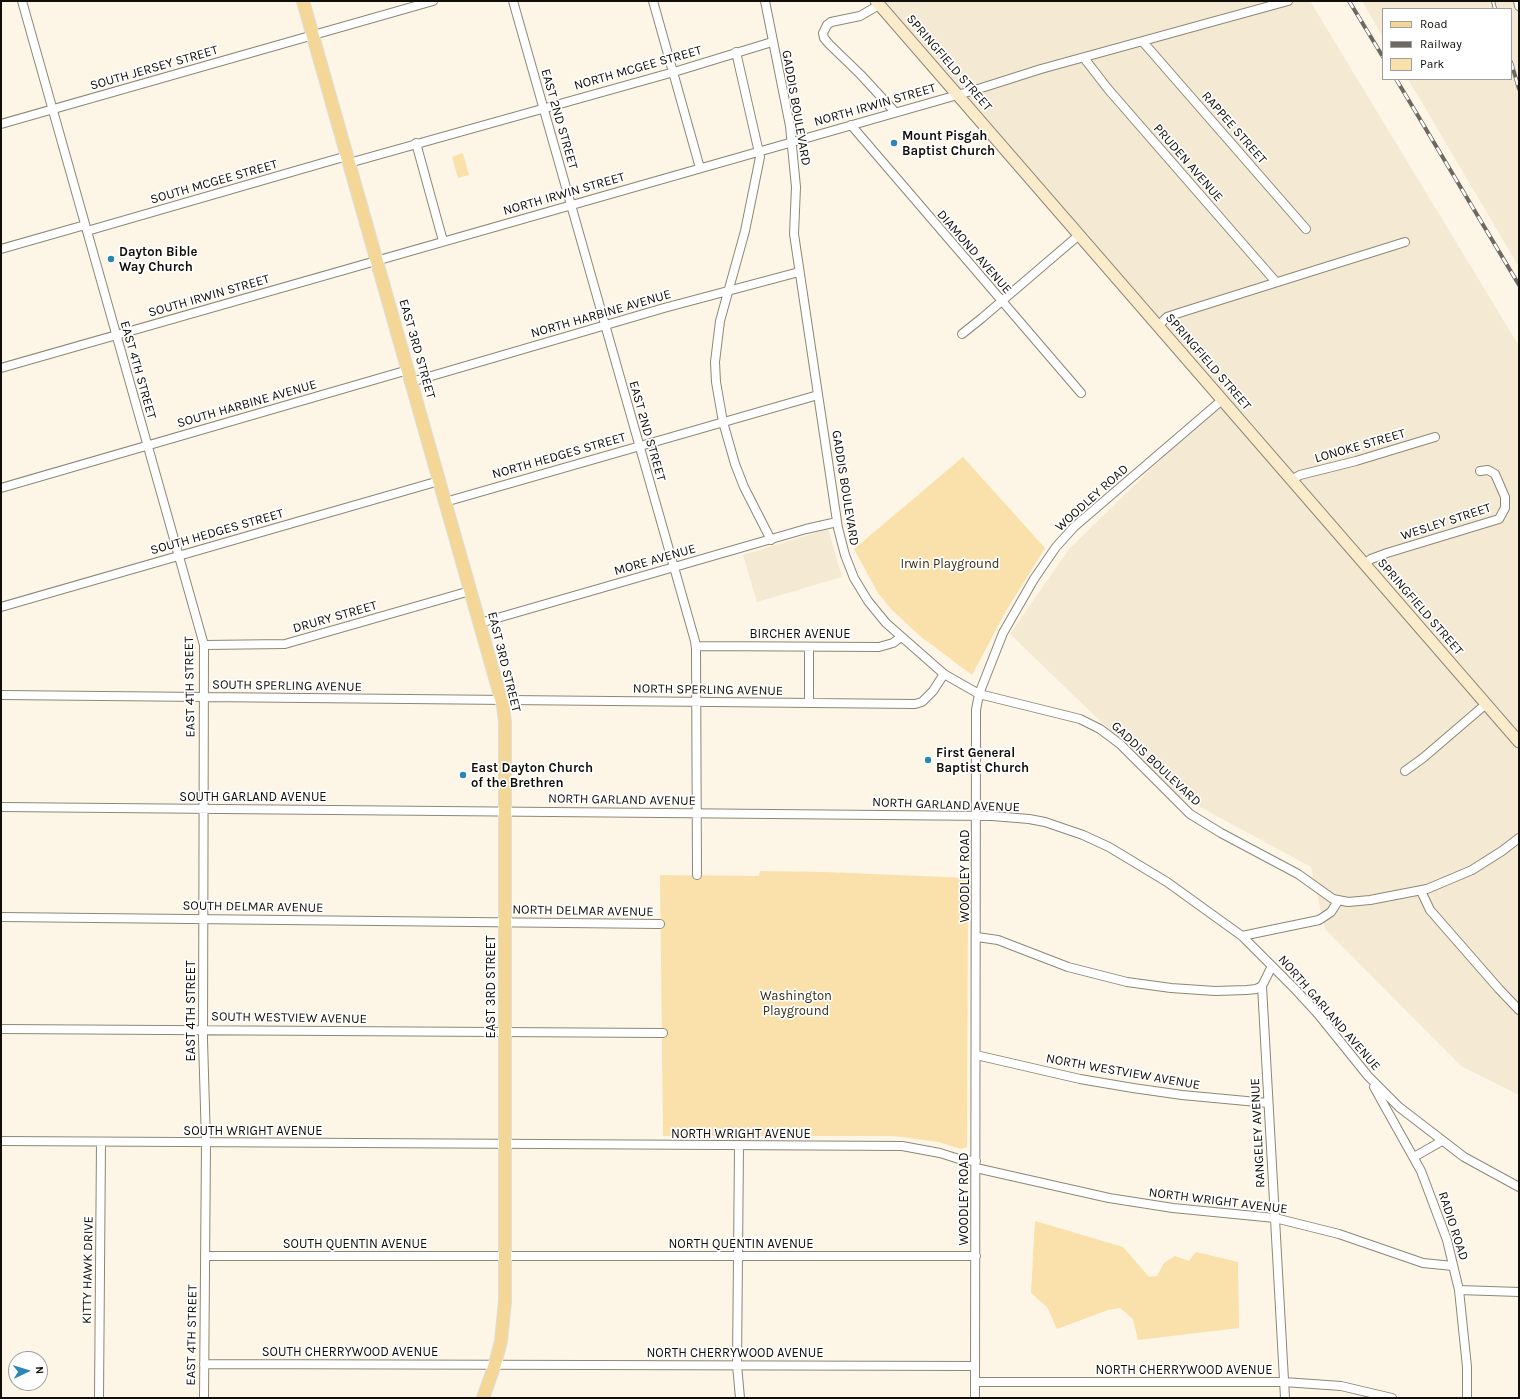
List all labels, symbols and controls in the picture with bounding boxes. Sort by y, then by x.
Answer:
legend [1382,8,1512,80]
street label: SPRINGFIELD STREET [903,12,995,114]
text: Road [1420,17,1448,31]
text: Railway [1420,37,1462,51]
street label: SOUTH JERSEY STREET [88,42,220,94]
street label: NORTH MCGEE STREET [572,42,704,94]
street label: GADDIS BOULEVARD [778,49,814,167]
text: Park [1420,57,1444,71]
street label: EAST 2ND STREET [537,67,581,171]
street label: NORTH IRWIN STREET [812,80,938,130]
street label: RAPPEE STREET [1198,89,1270,167]
street label: PRUDEN AVENUE [1150,121,1226,205]
place label: Mount Pisgah Baptist Church [902,128,995,159]
marker: Mount Pisgah Baptist Church [889,138,899,148]
street label: SOUTH MCGEE STREET [149,156,279,208]
street label: NORTH IRWIN STREET [501,169,627,219]
street label: DIAMOND AVENUE [933,207,1015,297]
place label: Dayton Bible Way Church [119,244,197,275]
marker: Dayton Bible Way Church [106,254,116,264]
street label: SOUTH IRWIN STREET [147,271,271,321]
street label: NORTH HARBINE AVENUE [529,287,673,341]
street label: EAST 3RD STREET [395,297,439,401]
street label: SPRINGFIELD STREET [1162,311,1254,413]
street label: EAST 4TH STREET [117,319,159,421]
street label: SOUTH HARBINE AVENUE [175,377,319,431]
street label: EAST 2ND STREET [625,379,669,483]
street label: LONOKE STREET [1313,426,1407,466]
street label: NORTH HEDGES STREET [490,429,628,483]
street label: GADDIS BOULEVARD [828,429,862,547]
street label: WOODLEY ROAD [1052,461,1132,535]
street label: WESLEY STREET [1399,500,1493,544]
street label: SOUTH HEDGES STREET [149,506,285,558]
street label: MORE AVENUE [612,541,698,579]
park label: Irwin Playground [900,556,1000,572]
street label: SPRINGFIELD STREET [1374,556,1466,658]
street label: DRURY STREET [291,598,379,636]
street label: EAST 3RD STREET [484,610,524,714]
street label: BIRCHER AVENUE [749,626,851,642]
street label: EAST 4TH STREET [181,636,199,738]
street label: SOUTH SPERLING AVENUE [212,677,362,695]
street label: NORTH SPERLING AVENUE [633,681,783,699]
street label: GADDIS BOULEVARD [1108,718,1204,810]
place label: First General Baptist Church [936,745,1029,776]
marker: First General Baptist Church [923,755,933,765]
place label: East Dayton Church of the Brethren [471,760,593,791]
marker: East Dayton Church of the Brethren [458,770,468,780]
street label: SOUTH GARLAND AVENUE [179,789,327,805]
street label: NORTH GARLAND AVENUE [548,791,696,809]
street label: NORTH GARLAND AVENUE [872,795,1020,815]
street label: WOODLEY ROAD [957,830,973,922]
street label: SOUTH DELMAR AVENUE [182,898,324,916]
street label: NORTH DELMAR AVENUE [512,902,654,920]
street label: EAST 3RD STREET [483,936,499,1038]
street label: NORTH GARLAND AVENUE [1275,952,1383,1074]
street label: EAST 4TH STREET [183,960,199,1062]
park label: Washington Playground [760,988,832,1019]
street label: SOUTH WESTVIEW AVENUE [211,1009,367,1027]
street label: NORTH WESTVIEW AVENUE [1045,1051,1201,1093]
street label: RANGELEY AVENUE [1247,1078,1269,1188]
street label: SOUTH WRIGHT AVENUE [183,1123,323,1139]
street label: NORTH WRIGHT AVENUE [671,1126,811,1142]
street label: WOODLEY ROAD [956,1153,972,1245]
street label: NORTH WRIGHT AVENUE [1148,1185,1288,1217]
street label: RADIO ROAD [1435,1190,1471,1262]
street label: KITTY HAWK DRIVE [79,1216,97,1324]
street label: SOUTH QUENTIN AVENUE [283,1236,427,1252]
street label: NORTH QUENTIN AVENUE [668,1236,814,1252]
street label: EAST 4TH STREET [183,1284,201,1386]
street label: SOUTH CHERRYWOOD AVENUE [262,1344,438,1360]
street label: NORTH CHERRYWOOD AVENUE [646,1345,824,1361]
north arrow [8,1351,48,1391]
street label: NORTH CHERRYWOOD AVENUE [1095,1362,1273,1378]
text: N [33,1366,46,1375]

